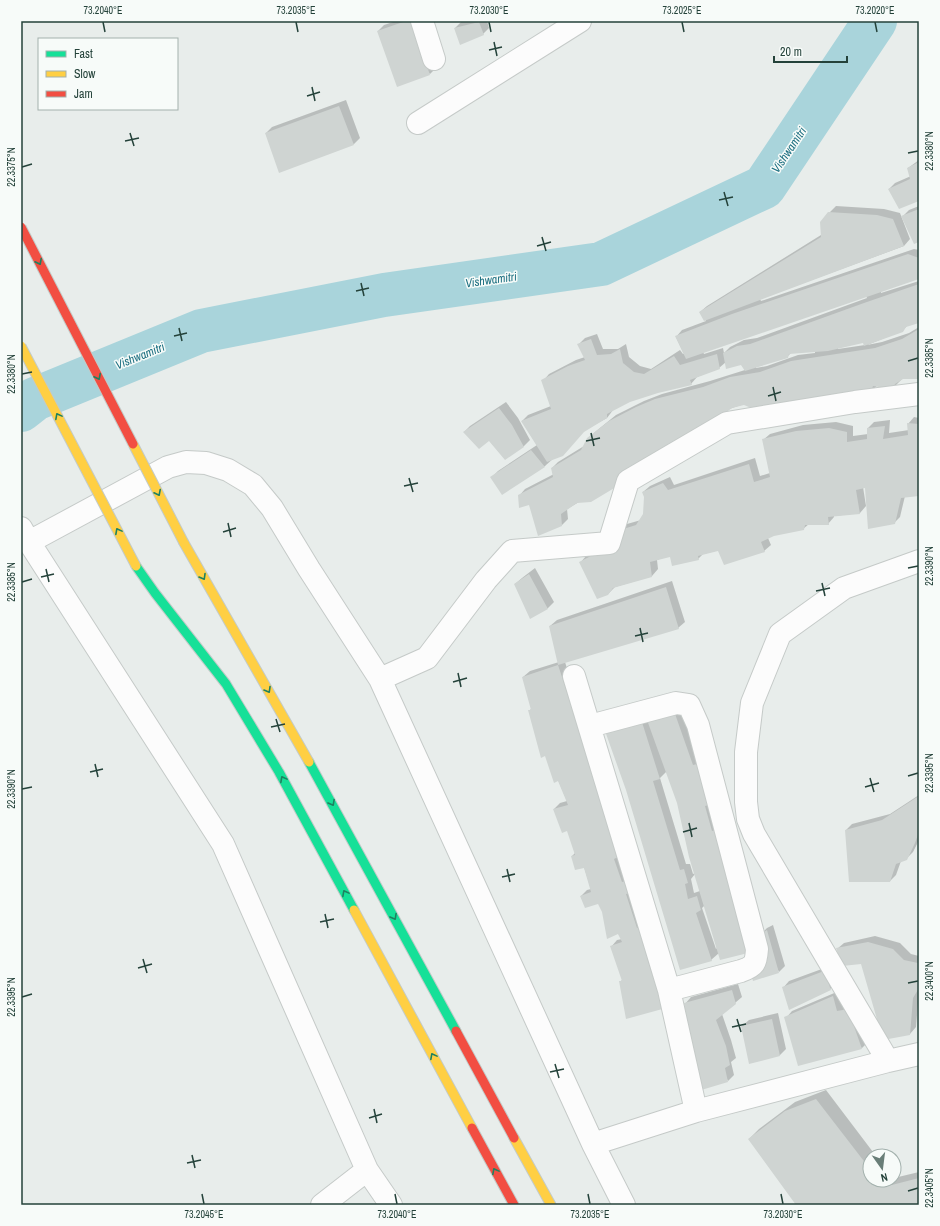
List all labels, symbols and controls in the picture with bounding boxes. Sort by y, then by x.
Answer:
text: 73.2040°E [83,4,123,17]
text: 73.2035°E [276,4,316,17]
text: 73.2030°E [469,4,509,17]
text: 73.2025°E [662,4,702,17]
text: 73.2020°E [855,4,895,17]
legend [38,38,178,110]
scale bar [774,38,847,64]
text: 20 m [780,44,802,60]
text: Fast [74,46,93,62]
text: Slow [74,66,96,82]
text: Jam [74,86,93,102]
water label: Vishwamitri [768,124,810,176]
text: 22.3380°N [923,131,936,171]
text: 22.3375°N [5,147,18,187]
one-way arrow [34,257,42,265]
water label: Vishwamitri [464,268,518,292]
text: 22.3385°N [923,338,936,378]
water label: Vishwamitri [113,339,167,373]
text: 22.3380°N [5,354,18,394]
one-way arrow [94,373,101,380]
one-way arrow [55,413,63,420]
one-way arrow [153,489,161,496]
one-way arrow [115,528,123,535]
text: 22.3390°N [923,546,936,586]
text: 22.3385°N [5,562,18,602]
one-way arrow [199,573,206,580]
one-way arrow [264,685,271,693]
text: 22.3395°N [923,753,936,793]
text: 22.3390°N [5,769,18,809]
one-way arrow [280,776,287,783]
one-way arrow [327,799,335,806]
one-way arrow [342,890,349,897]
one-way arrow [390,913,397,920]
text: 22.3400°N [923,961,936,1001]
text: 22.3395°N [5,977,18,1017]
one-way arrow [431,1053,438,1061]
north arrow [862,1148,902,1188]
one-way arrow [493,1168,500,1175]
text: 22.3405°N [923,1168,936,1208]
text: N [880,1170,889,1185]
text: 73.2045°E [184,1208,224,1221]
text: 73.2040°E [377,1208,417,1221]
text: 73.2035°E [570,1208,610,1221]
text: 73.2030°E [763,1208,803,1221]

